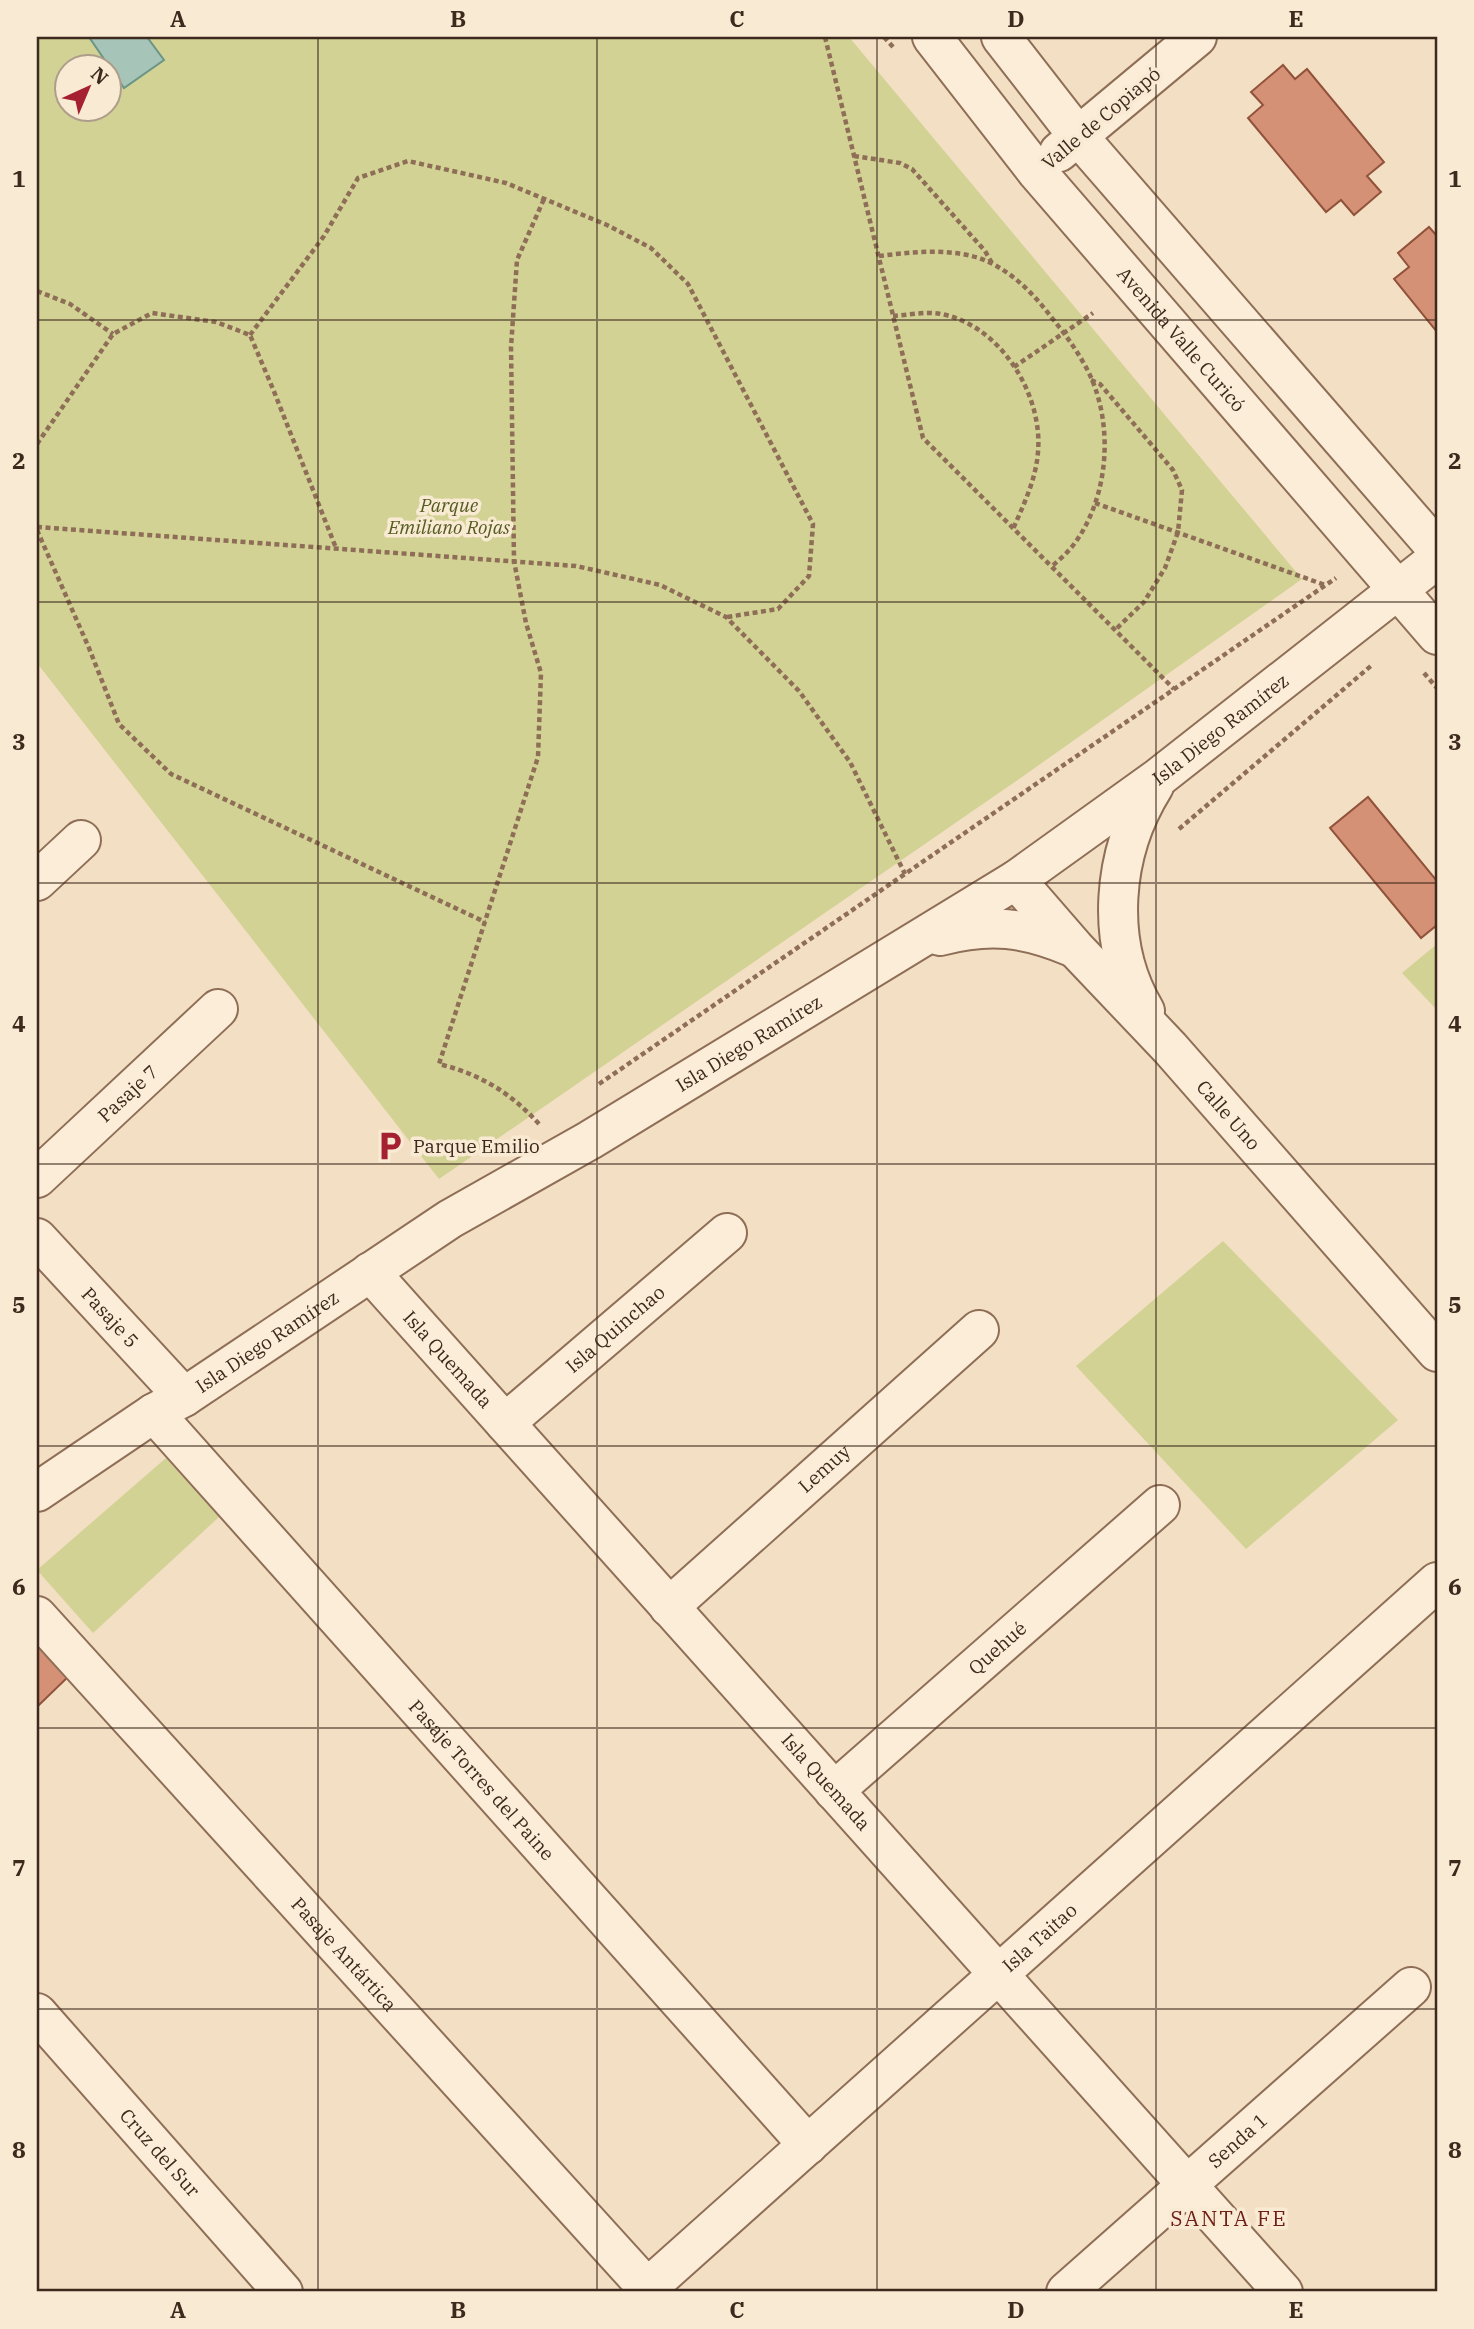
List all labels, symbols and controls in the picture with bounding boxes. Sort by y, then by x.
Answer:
text: A [170,3,186,33]
text: B [450,3,466,33]
text: C [729,3,745,33]
text: D [1007,3,1025,33]
text: E [1288,3,1304,33]
north arrow [52,52,122,122]
street label: Valle de Copiapó [1037,61,1165,175]
text: N [86,62,114,90]
text: 1 [12,163,26,193]
text: 1 [1448,163,1462,193]
street label: Avenida Valle Curicó [1112,262,1251,417]
text: 2 [12,445,26,475]
text: 2 [1448,445,1462,475]
park label: Parque Emiliano Rojas [387,493,510,539]
street label: Isla Diego Ramírez [1148,668,1293,790]
text: 3 [12,726,26,756]
text: 3 [1448,726,1462,756]
street label: Isla Diego Ramírez [671,989,826,1097]
text: 4 [12,1008,26,1038]
text: 4 [1448,1008,1462,1038]
street label: Pasaje 7 [93,1060,163,1127]
street label: Calle Uno [1192,1075,1266,1155]
parking icon: Parque Emilio [373,1129,407,1163]
place label: Parque Emilio [413,1134,540,1158]
street label: Isla Quinchao [561,1280,670,1378]
street label: Pasaje 5 [77,1282,144,1352]
street label: Isla Diego Ramírez [191,1285,343,1398]
text: 5 [12,1289,26,1319]
text: 5 [1448,1289,1462,1319]
street label: Isla Quemada [398,1306,498,1413]
street label: Lemuy [793,1438,856,1498]
text: 6 [12,1571,26,1601]
text: 6 [1448,1571,1462,1601]
street label: Quehué [963,1616,1031,1680]
street label: Pasaje Torres del Paine [404,1695,560,1865]
street label: Isla Quemada [776,1728,876,1835]
text: 7 [12,1852,26,1882]
text: 7 [1448,1852,1462,1882]
street label: Pasaje Antártica [286,1892,402,2016]
street label: Isla Taitao [997,1898,1082,1977]
street label: Cruz del Sur [115,2103,206,2202]
street label: Senda 1 [1203,2108,1272,2173]
text: 8 [12,2134,26,2164]
text: 8 [1448,2134,1462,2164]
district label: SANTA FE [1170,2204,1288,2232]
text: A [170,2294,186,2324]
text: B [450,2294,466,2324]
text: C [729,2294,745,2324]
text: D [1007,2294,1025,2324]
text: E [1288,2294,1304,2324]

